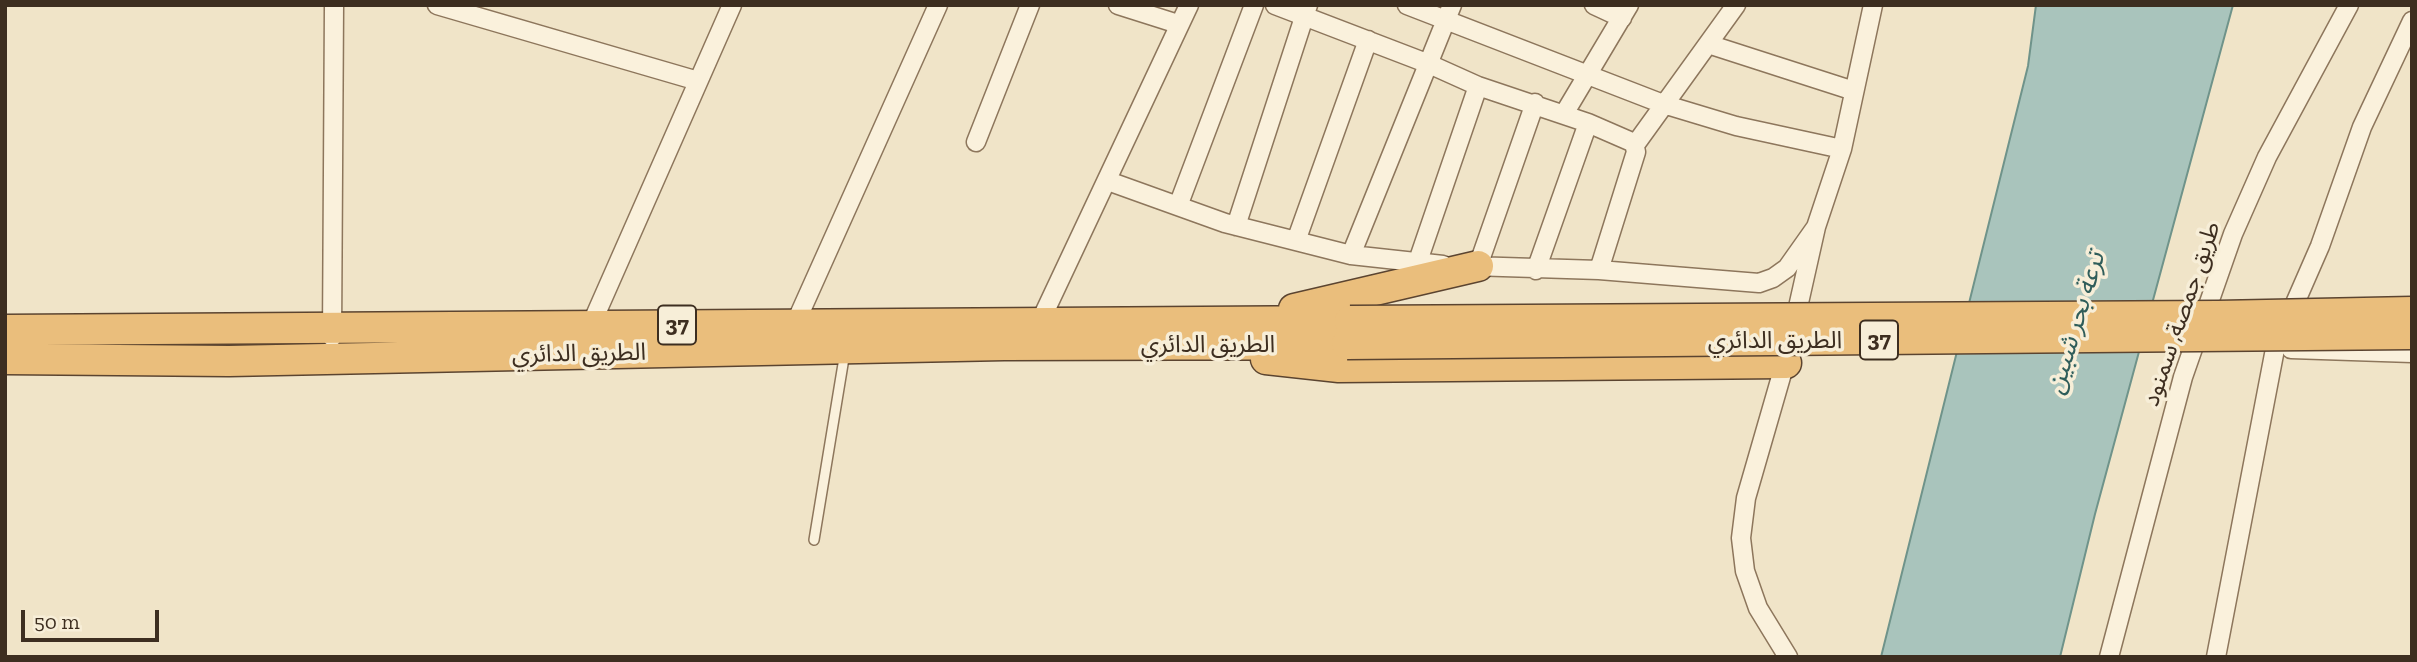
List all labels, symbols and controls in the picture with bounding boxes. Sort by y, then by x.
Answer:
street label: طريق جمصة, سمنود [2137,218,2227,410]
water label: ترعة بحر شبين [2040,248,2112,398]
road number: 37 [658,306,696,344]
road number: 37 [1860,320,1898,360]
street label: الطريق الدائري [1708,327,1842,355]
street label: الطريق الدائري [1141,331,1275,359]
street label: الطريق الدائري [512,338,646,370]
scale bar [24,596,163,640]
text: 50 m [34,609,80,634]

